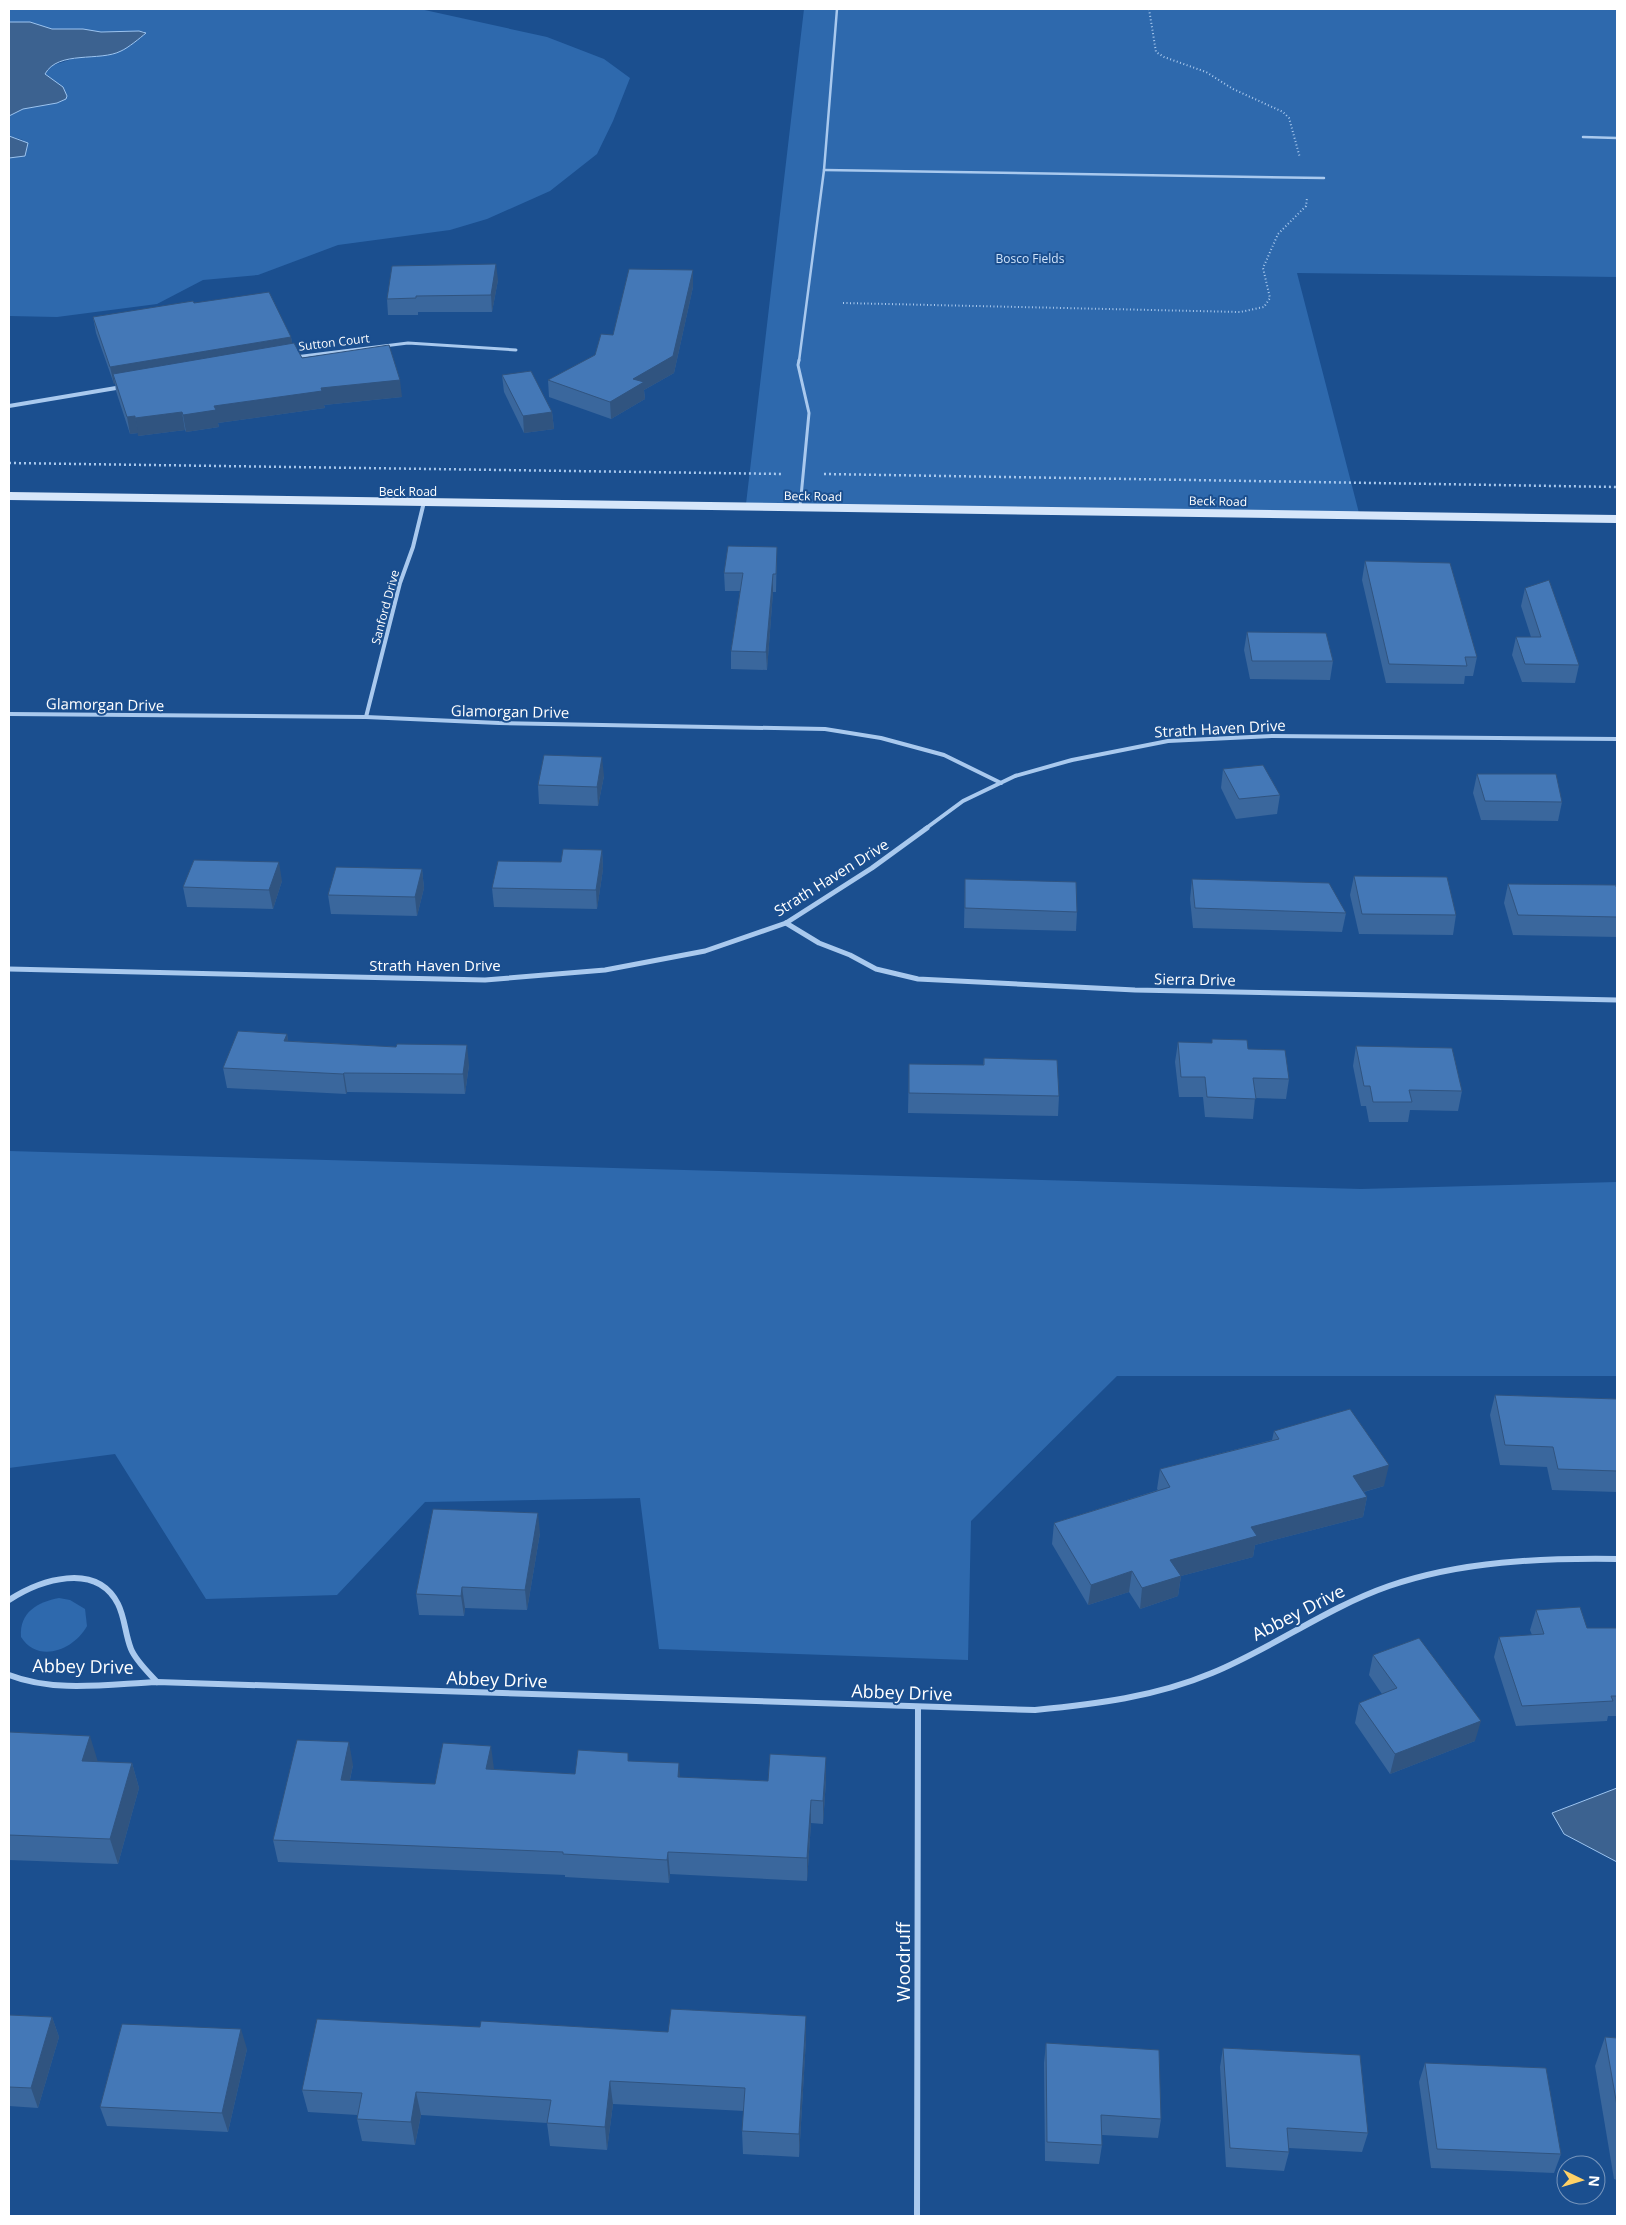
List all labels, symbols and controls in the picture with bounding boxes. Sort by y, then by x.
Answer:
park label: Bosco Fields [996,250,1065,267]
street label: Sutton Court [297,329,371,355]
street label: Beck Road [379,483,437,500]
street label: Beck Road [784,487,842,505]
street label: Beck Road [1189,492,1247,510]
street label: Sanford Drive [367,568,403,646]
street label: Glamorgan Drive [46,693,164,715]
street label: Glamorgan Drive [451,700,569,722]
street label: Strath Haven Drive [1154,715,1286,741]
street label: Strath Haven Drive [770,834,892,920]
street label: Strath Haven Drive [369,955,501,975]
street label: Sierra Drive [1154,968,1236,990]
street label: Abbey Drive [1247,1578,1349,1646]
street label: Abbey Drive [32,1653,134,1679]
street label: Abbey Drive [446,1665,548,1693]
street label: Abbey Drive [851,1678,953,1706]
street label: Woodruff [891,1921,915,2002]
north arrow [1556,2155,1606,2205]
text: N [1584,2175,1604,2188]

